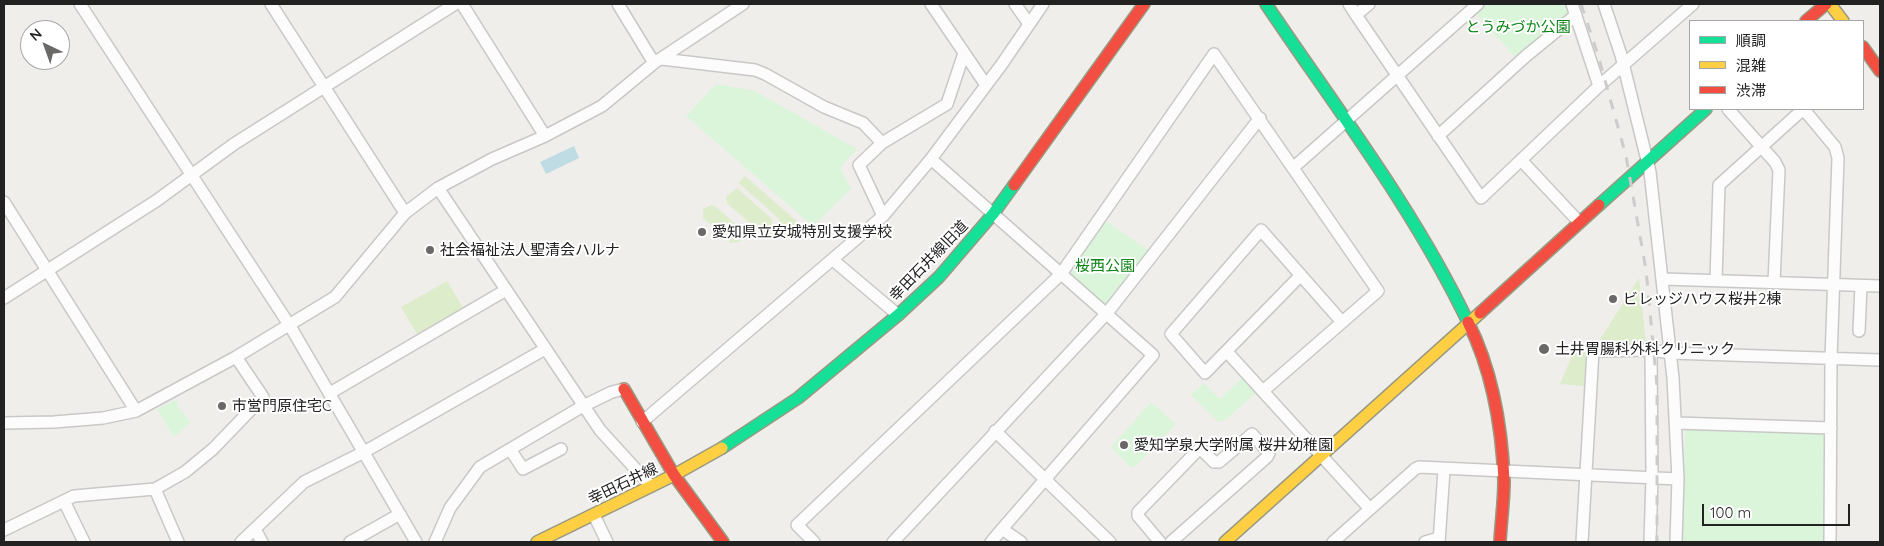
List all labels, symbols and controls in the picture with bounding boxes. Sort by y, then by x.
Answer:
park label: とうみづか公園 [1466,18,1570,36]
north arrow [20,20,70,70]
legend [1689,20,1864,110]
text: N [26,24,45,45]
text: 順調 [1736,31,1766,50]
text: 混雑 [1736,56,1766,75]
text: 渋滞 [1736,81,1766,100]
street label: 幸田石井線旧道 [886,217,972,305]
place label: 愛知県立安城特別支援学校 [712,223,892,241]
marker: 愛知県立安城特別支援学校 [696,226,708,238]
place label: 社会福祉法人聖清会ハルナ [440,241,620,259]
marker: 社会福祉法人聖清会ハルナ [424,244,436,256]
park label: 桜西公園 [1075,257,1135,275]
place label: ビレッジハウス桜井2棟 [1623,290,1781,308]
marker: ビレッジハウス桜井2棟 [1607,293,1619,305]
place label: 土井胃腸科外科クリニック [1555,340,1735,358]
marker: 土井胃腸科外科クリニック [1537,342,1551,356]
place label: 市営門原住宅C [232,397,332,415]
marker: 市営門原住宅C [216,400,228,412]
place label: 愛知学泉大学附属 桜井幼稚園 [1134,436,1333,454]
marker: 愛知学泉大学附属 桜井幼稚園 [1118,439,1130,451]
street label: 幸田石井線 [585,459,661,509]
scale bar [1704,494,1852,526]
text: 100 m [1710,503,1751,522]

